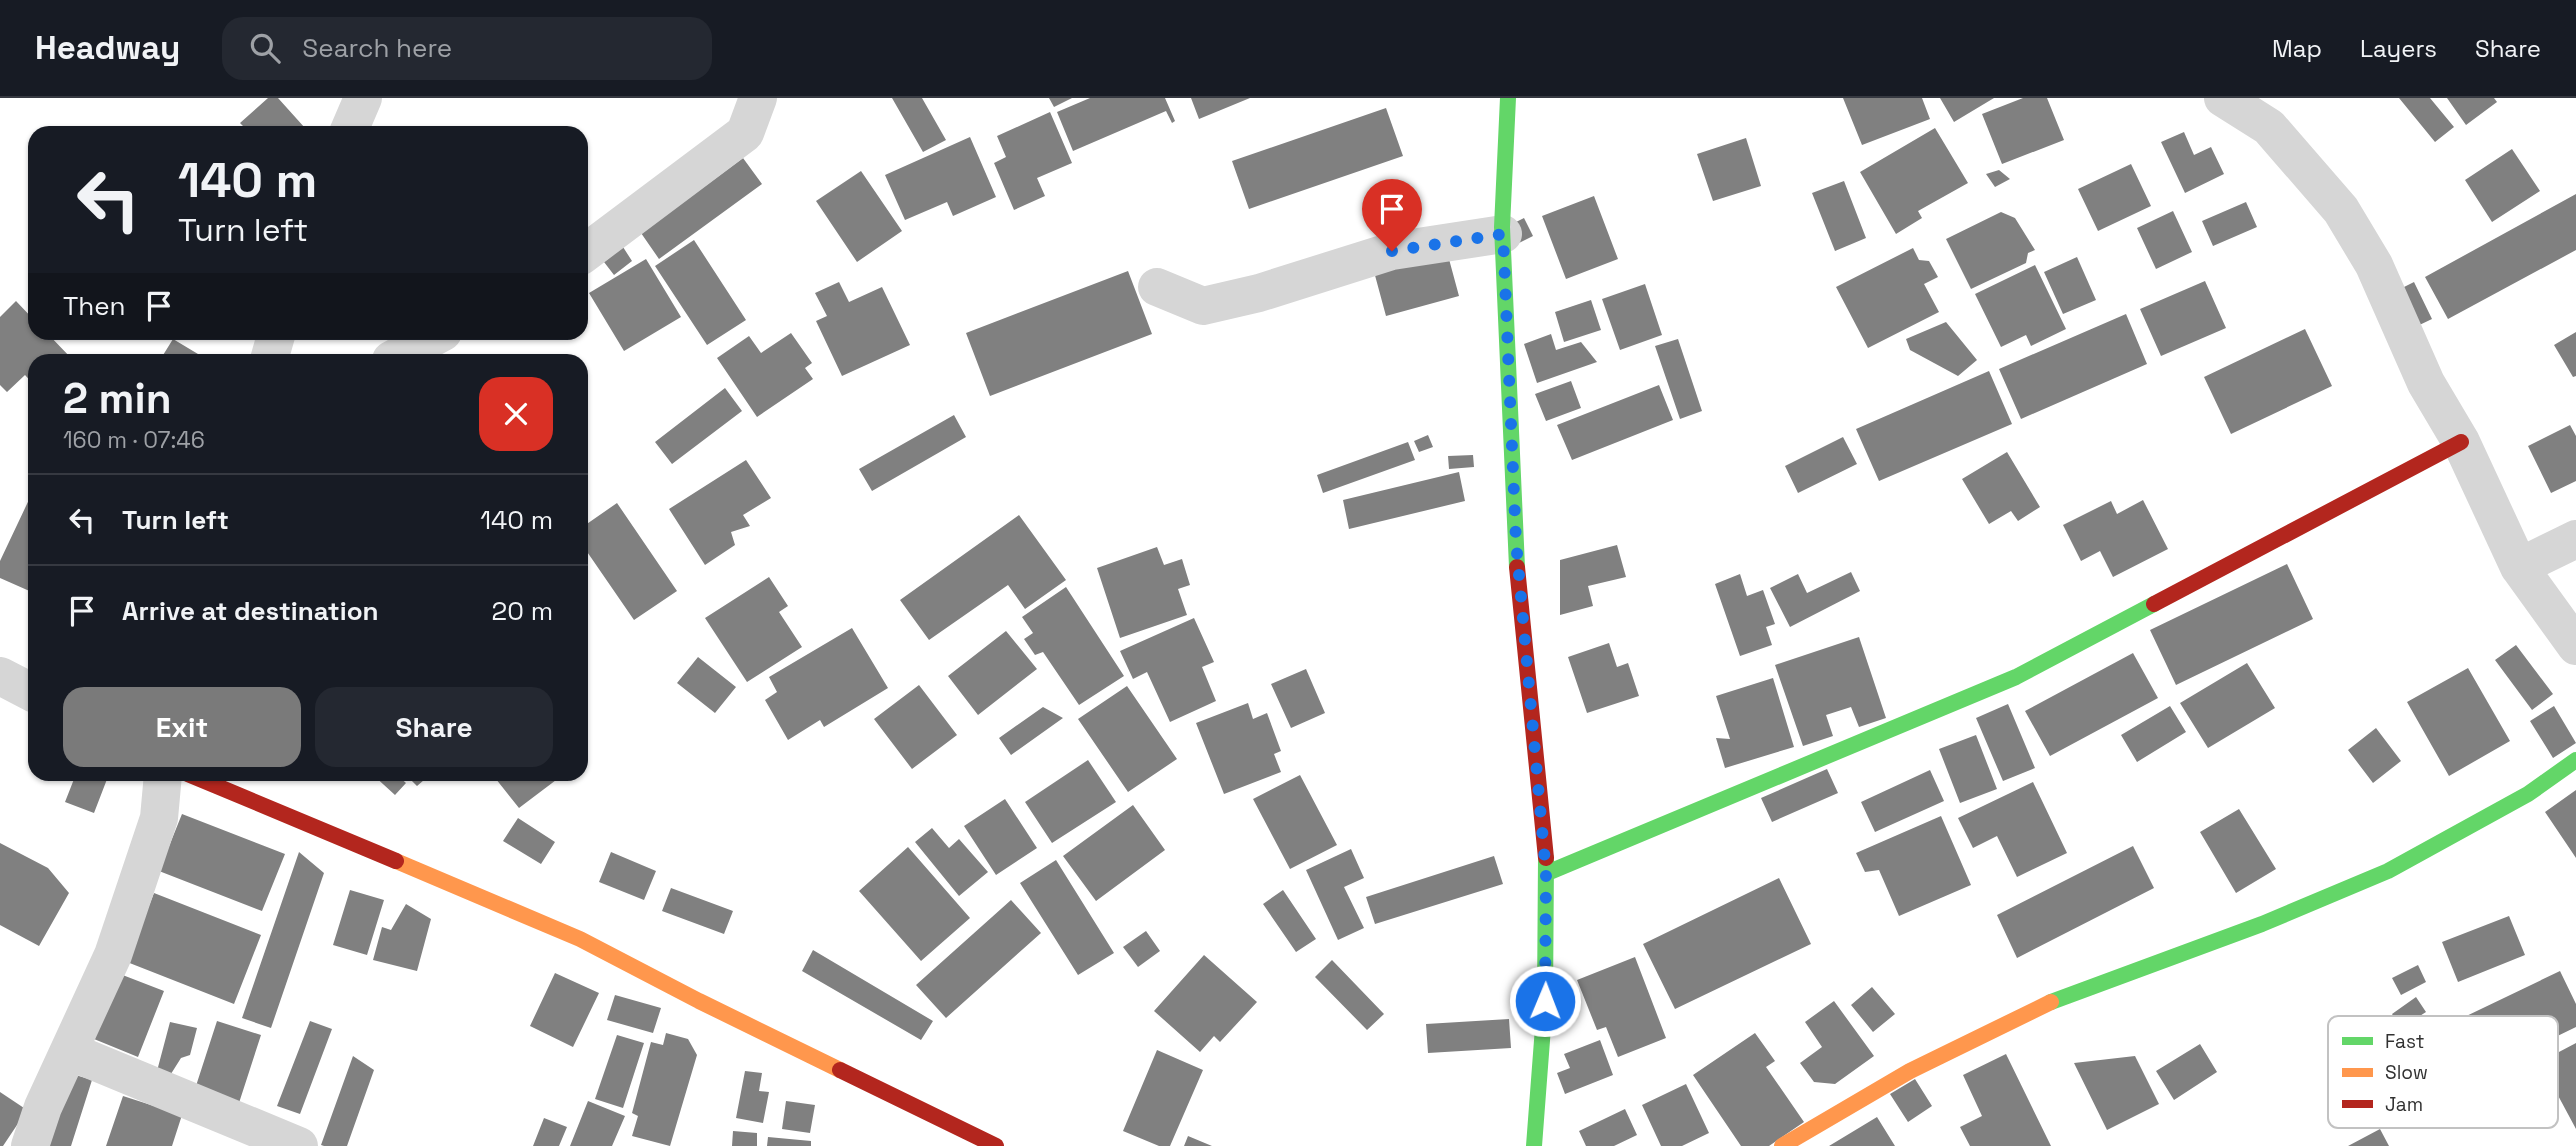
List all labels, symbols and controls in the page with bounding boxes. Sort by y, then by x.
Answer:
search box [222,17,712,80]
text: Headway [35,27,180,69]
icon: search [246,29,284,67]
text: Search here [302,31,452,65]
text: Map [2272,33,2322,64]
text: Layers [2360,33,2437,64]
text: Share [2475,33,2541,64]
text: 140 m [178,149,317,211]
icon: left [63,154,154,245]
pin [1362,179,1422,251]
icon: arrive [1373,190,1411,228]
text: Turn left [178,210,308,250]
icon: arrive [140,287,178,325]
text: Then [63,289,126,323]
text: 2 min [63,372,172,425]
button: close [479,377,553,451]
text: 160 m · 07:46 [63,425,205,455]
icon: left [63,501,101,539]
text: Turn left [122,503,229,537]
text: 140 m [480,503,553,537]
icon: arrive [63,592,101,630]
text: Arrive at destination [122,594,379,628]
text: 20 m [492,594,553,628]
button: Exit [63,687,301,767]
button: Share [315,687,553,767]
position arrow [1508,964,1582,1038]
legend [2328,1016,2558,1128]
text: Fast [2385,1029,2425,1054]
text: Slow [2385,1060,2428,1085]
text: Jam [2385,1092,2423,1117]

